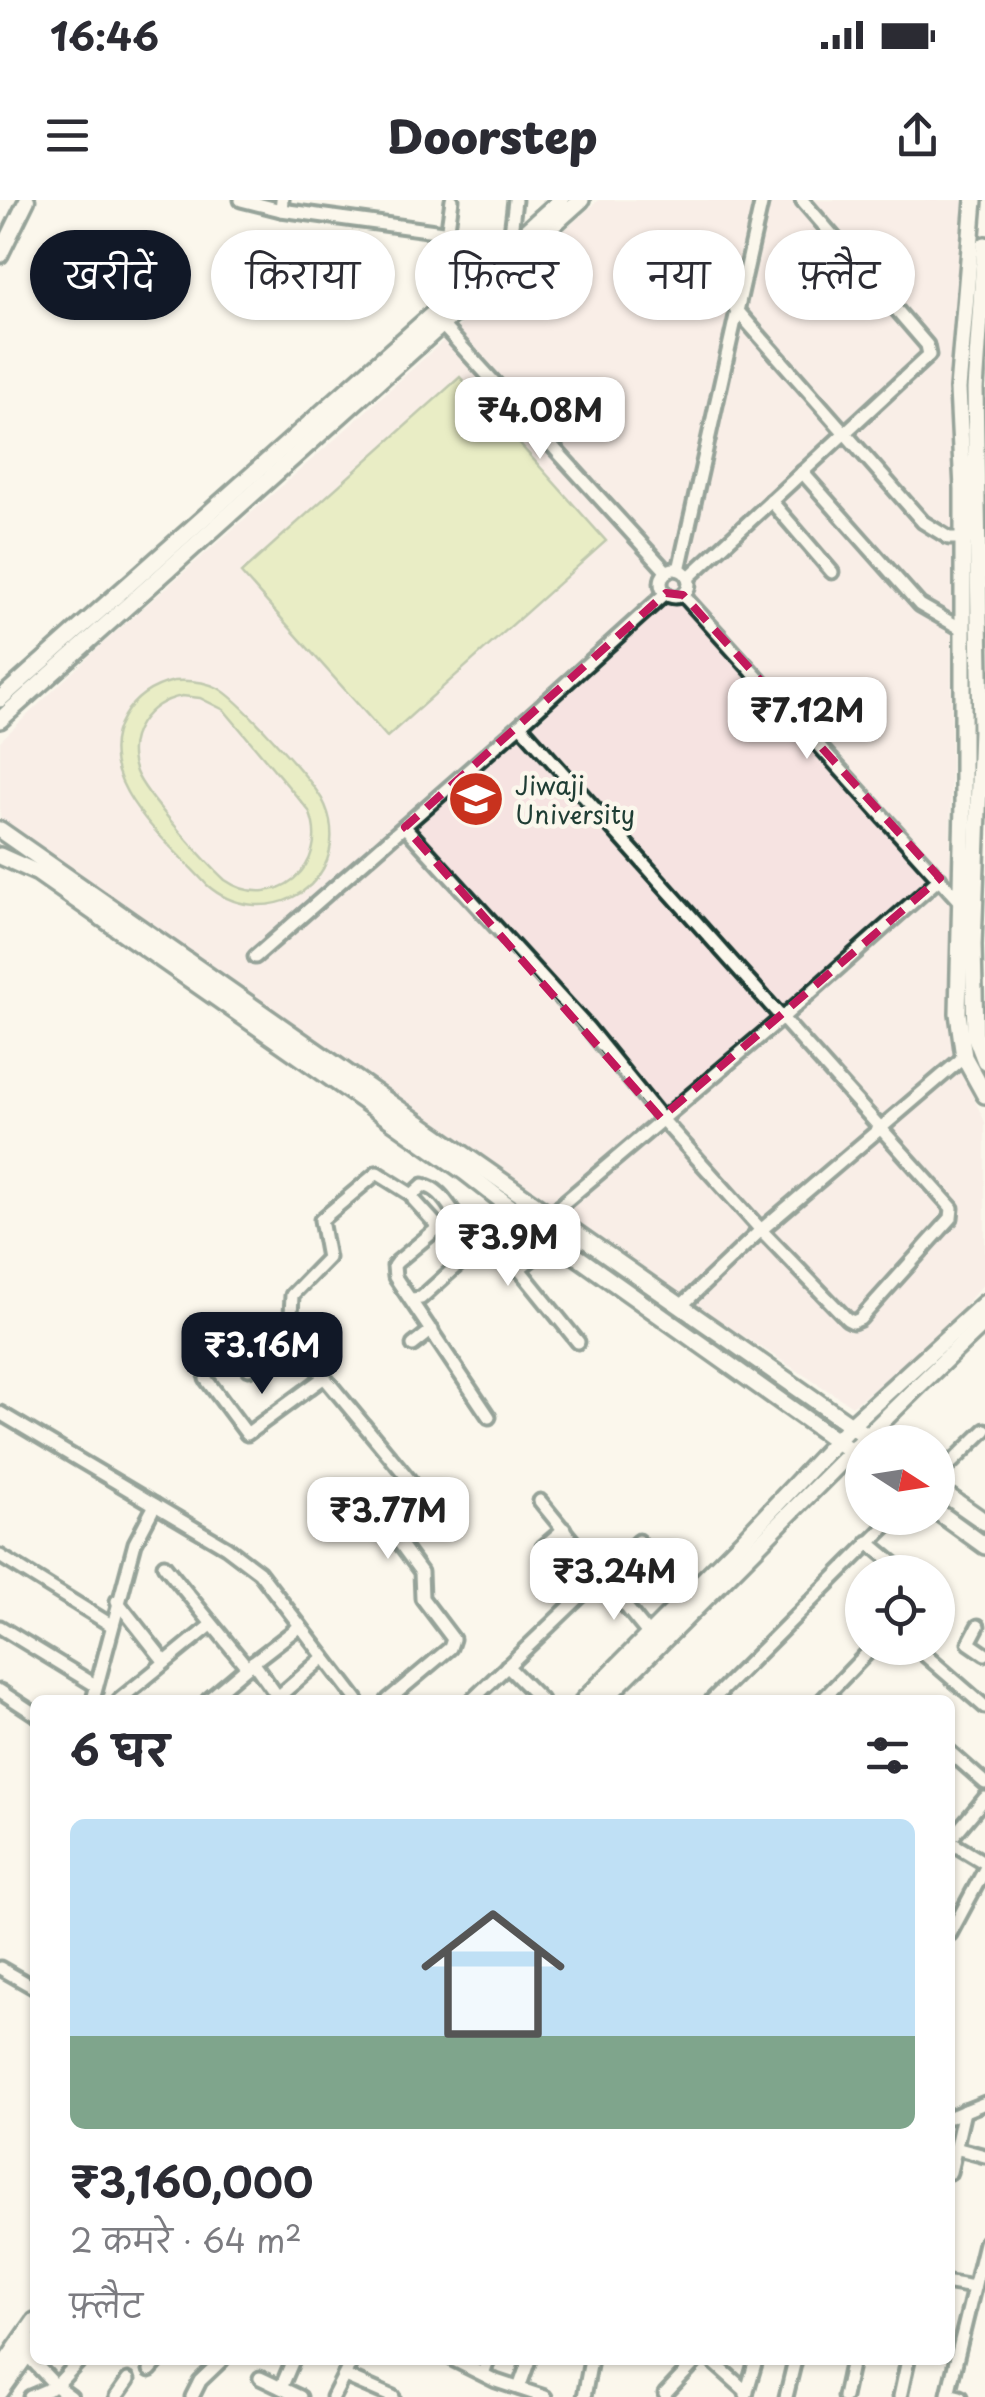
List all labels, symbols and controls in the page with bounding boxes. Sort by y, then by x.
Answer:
text: 16:46 [50,7,159,64]
text: Doorstep [387,101,598,169]
icon: menu [40,108,95,163]
icon: share [890,108,945,163]
chip: खरीदें [30,230,191,320]
chip: किराया [211,230,395,320]
chip: फ़िल्टर [415,230,593,320]
chip: नया [613,230,745,320]
chip: फ़्लैट [765,230,915,320]
pin: ₹4.08M [459,377,621,462]
text: ₹4.08M [477,385,603,433]
pin: ₹7.12M [726,677,888,762]
text: ₹7.12M [750,685,864,733]
place label: Jiwaji University [515,766,635,833]
school or university icon: Jiwaji University [446,769,506,829]
pin: ₹3.9M [438,1204,578,1289]
text: ₹3.9M [457,1212,559,1260]
pin: ₹3.16M [181,1312,343,1397]
text: ₹3.16M [204,1320,321,1368]
north arrow [845,1425,955,1535]
map controls [845,1425,955,1665]
pin: ₹3.77M [307,1477,469,1562]
text: ₹3.77M [329,1485,447,1533]
pin: ₹3.24M [533,1538,695,1623]
text: ₹3.24M [552,1546,676,1594]
button: locate [845,1555,955,1665]
text: 6 घर [70,1717,169,1780]
icon: filters [860,1728,915,1783]
icon: home [403,1884,583,2064]
text: ₹3,160,000 [70,2149,314,2212]
text: 2 कमरे · 64 m² [70,2216,302,2264]
text: फ़्लैट [70,2281,143,2329]

